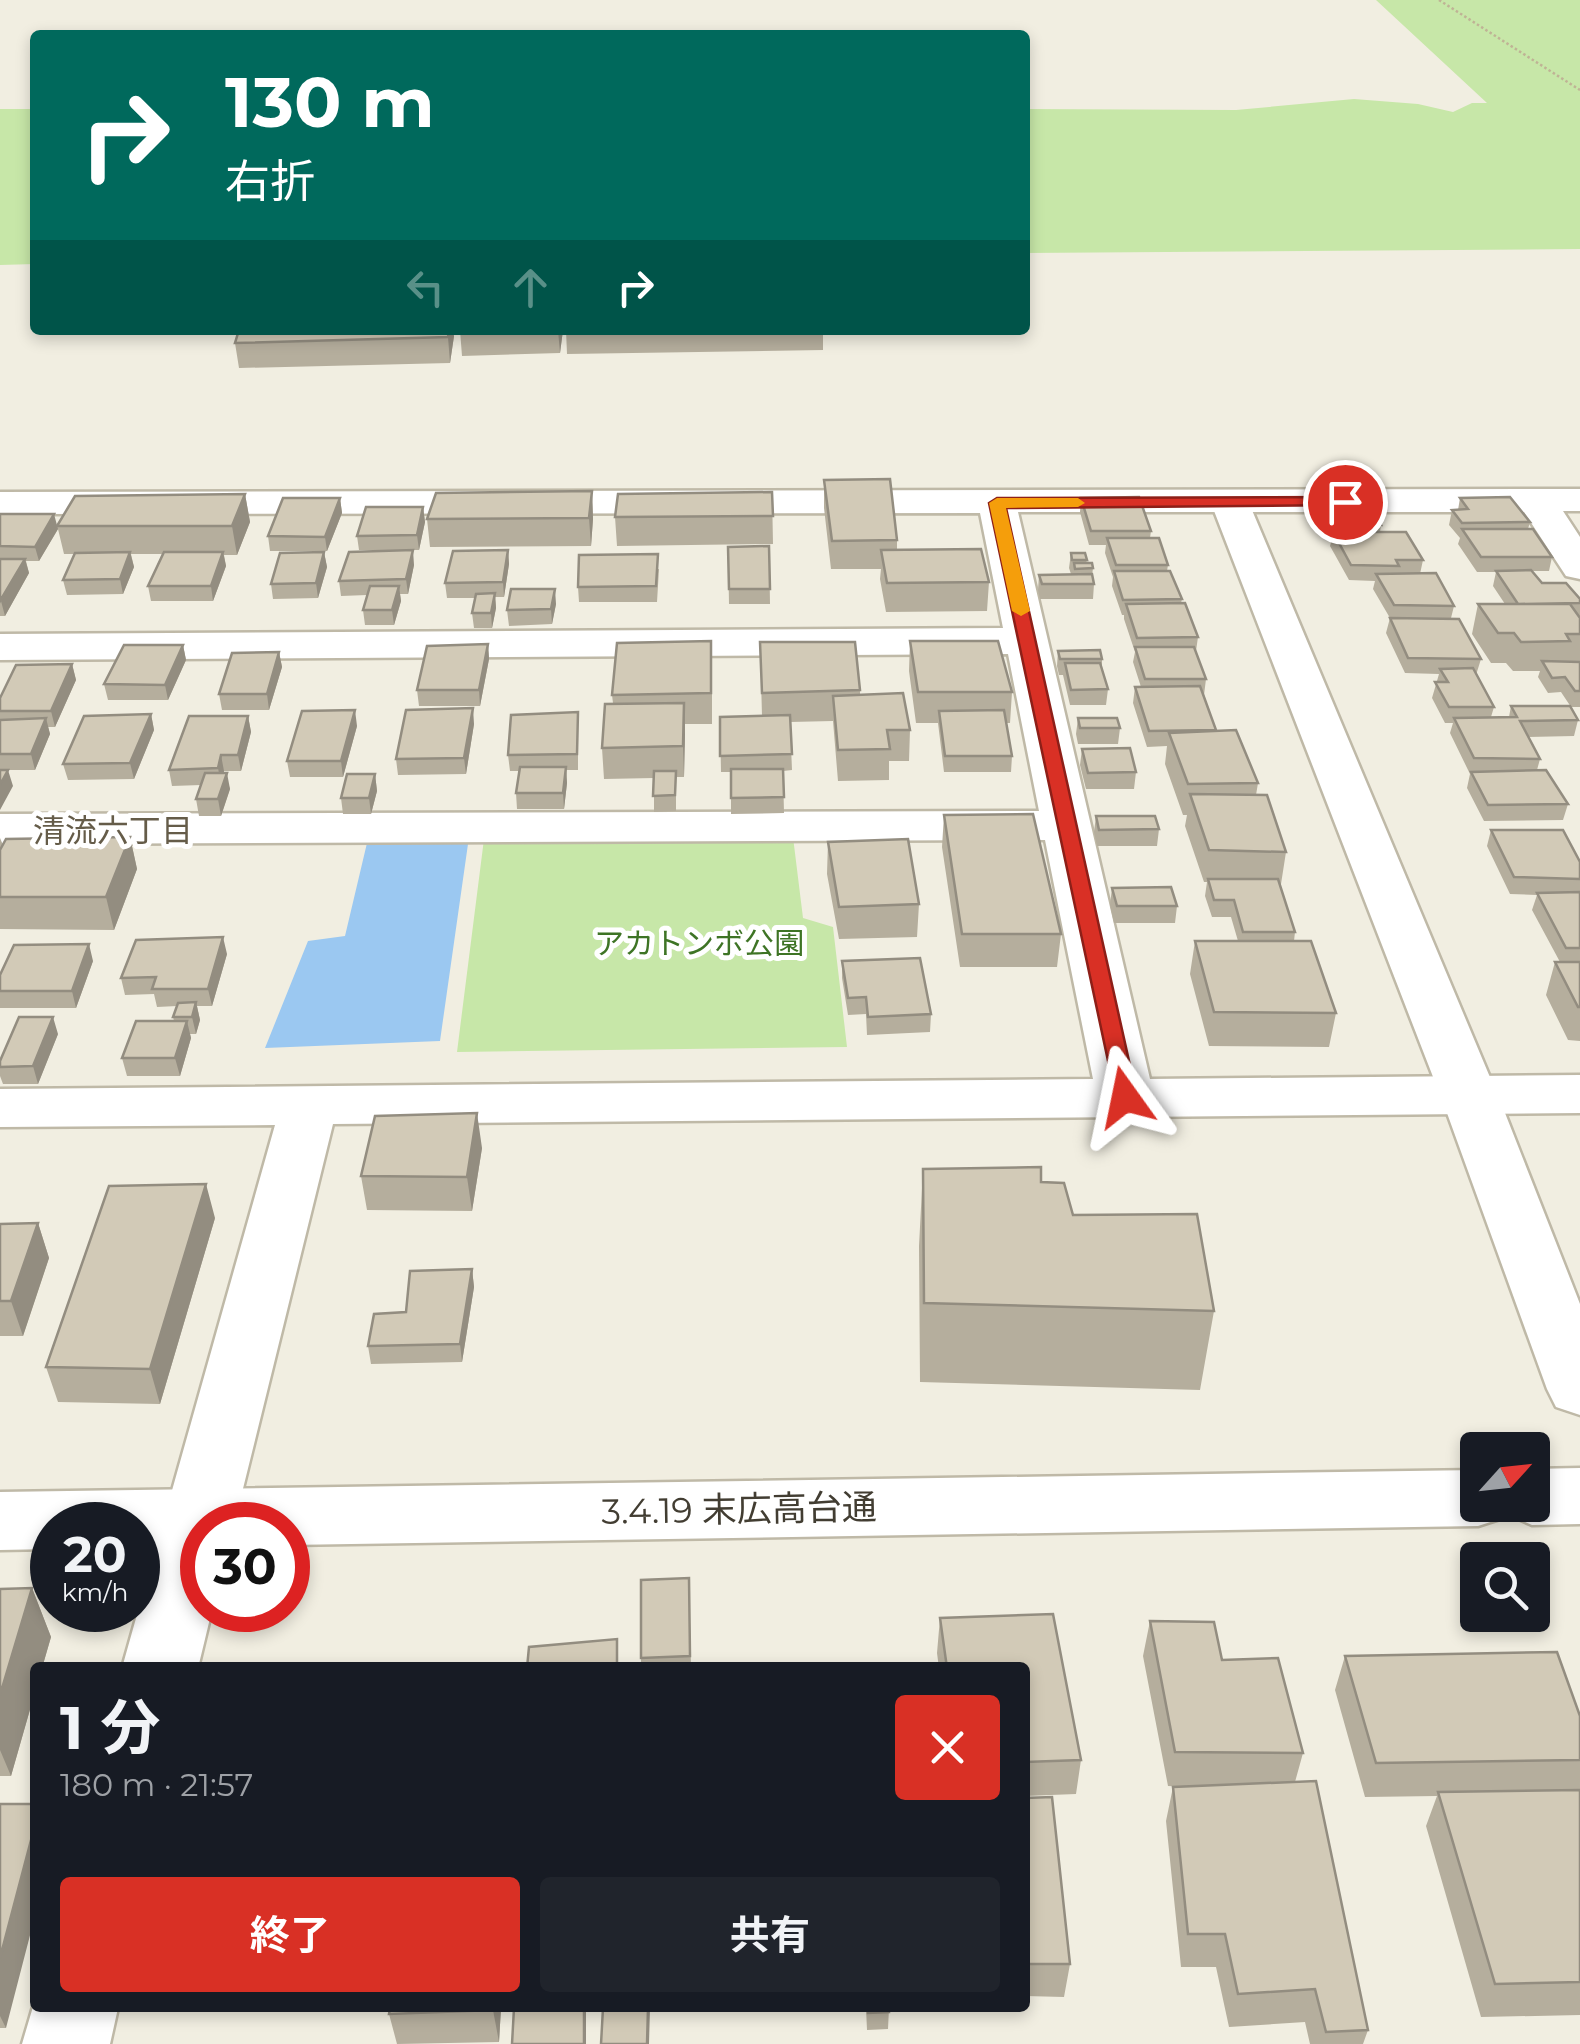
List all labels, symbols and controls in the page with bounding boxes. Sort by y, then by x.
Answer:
text: 130 m [225,59,435,145]
icon: right [60,70,190,200]
text: 右折 [225,153,315,208]
icon: left [398,260,453,315]
icon: ahead [503,260,558,315]
icon: right [608,260,663,315]
pin [1303,460,1388,545]
icon: arrive [1318,475,1373,530]
district label: 清流六丁目 [33,811,193,850]
park label: アカトンボ公園 [594,925,804,962]
position arrow [1073,1045,1177,1149]
north arrow [1460,1432,1550,1522]
map controls [1460,1432,1550,1632]
street label: 3.4.19 末広高台通 [601,1485,877,1533]
speed limit sign: 30 [180,1502,310,1632]
text: 20 [63,1524,127,1585]
button: search [1460,1542,1550,1632]
text: km/h [62,1577,128,1607]
text: 1 分 [60,1691,161,1764]
button: close [895,1695,1000,1800]
text: 180 m · 21:57 [60,1765,253,1804]
button: 終了 [60,1877,520,1992]
button: 共有 [540,1877,1000,1992]

